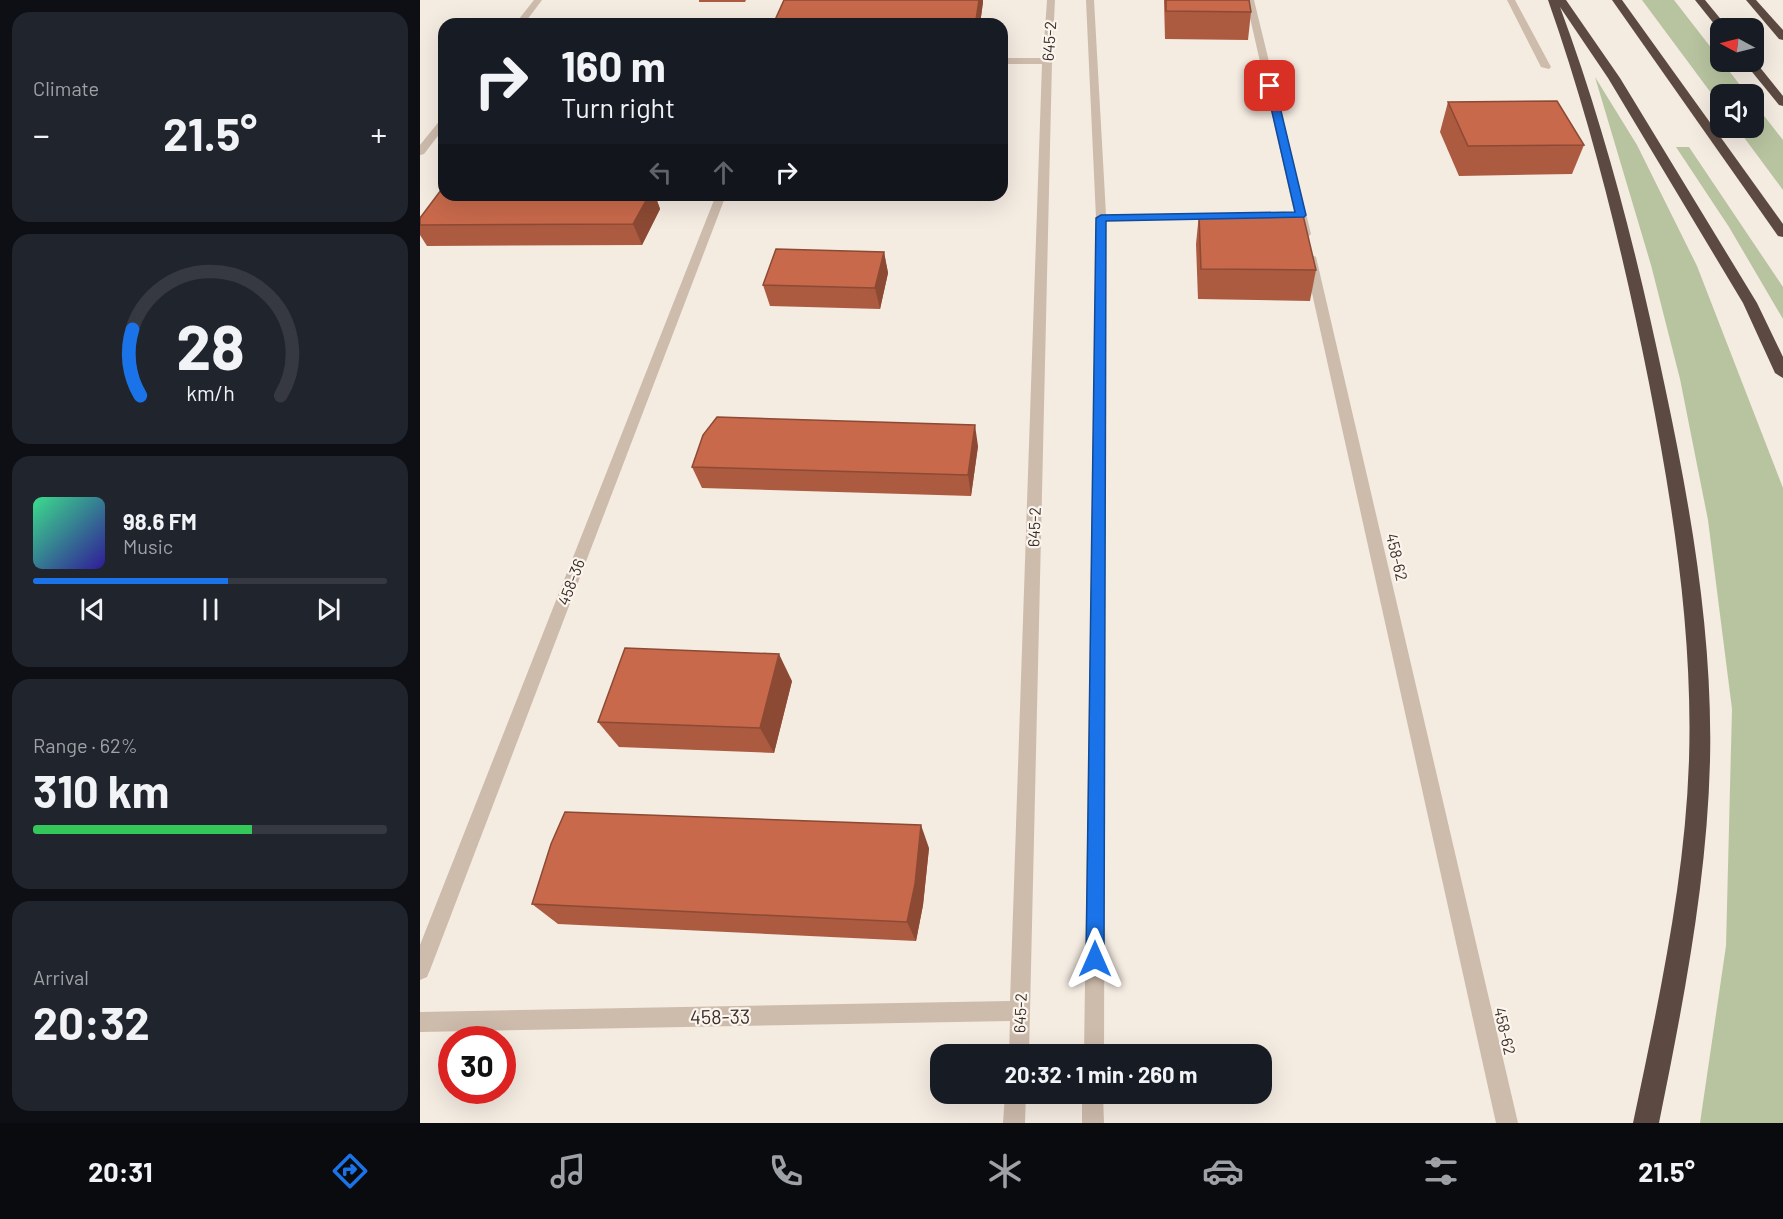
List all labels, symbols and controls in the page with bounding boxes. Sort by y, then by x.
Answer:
north arrow [1710,18,1764,72]
map controls [1710,18,1764,138]
street label: 645-2 [1038,20,1059,62]
text: 160 m [561,40,666,90]
icon: right [462,42,540,120]
pin [1244,60,1295,111]
icon: arrive [1253,69,1286,102]
text: Climate [33,76,99,100]
button: sound [1710,84,1764,138]
text: Turn right [561,91,675,123]
text: 21.5° [163,106,257,160]
text: − [33,114,50,154]
text: + [371,114,387,154]
icon: left [644,156,677,189]
icon: ahead [707,156,740,189]
icon: right [770,156,803,189]
text: 28 [176,308,244,382]
text: km/h [186,381,234,406]
street label: 645-2 [1023,507,1044,547]
text: 98.6 FM [123,508,197,534]
street label: 458-62 [1383,531,1412,583]
text: Music [123,534,173,558]
street label: 458-36 [553,556,588,608]
icon: previous [76,593,109,626]
icon: pause [194,593,227,626]
icon: next [312,593,345,626]
text: Range · 62% [33,733,138,757]
text: 310 km [33,763,169,817]
position arrow [1063,927,1127,991]
text: Arrival [33,965,89,989]
street label: 645-2 [1009,993,1030,1033]
text: 20:32 [33,995,150,1049]
street label: 458-33 [690,1003,750,1029]
street label: 458-62 [1491,1005,1520,1057]
speed limit sign: 30 [438,1026,516,1104]
text: 20:32 · 1 min · 260 m [1005,1061,1197,1087]
icon: directions [329,1150,371,1192]
icon: music [547,1150,589,1192]
icon: phone [765,1150,807,1192]
icon: climate [984,1150,1026,1192]
icon: car [1202,1150,1244,1192]
icon: filters [1420,1150,1462,1192]
text: 20:31 [88,1155,153,1187]
text: 21.5° [1638,1155,1695,1187]

